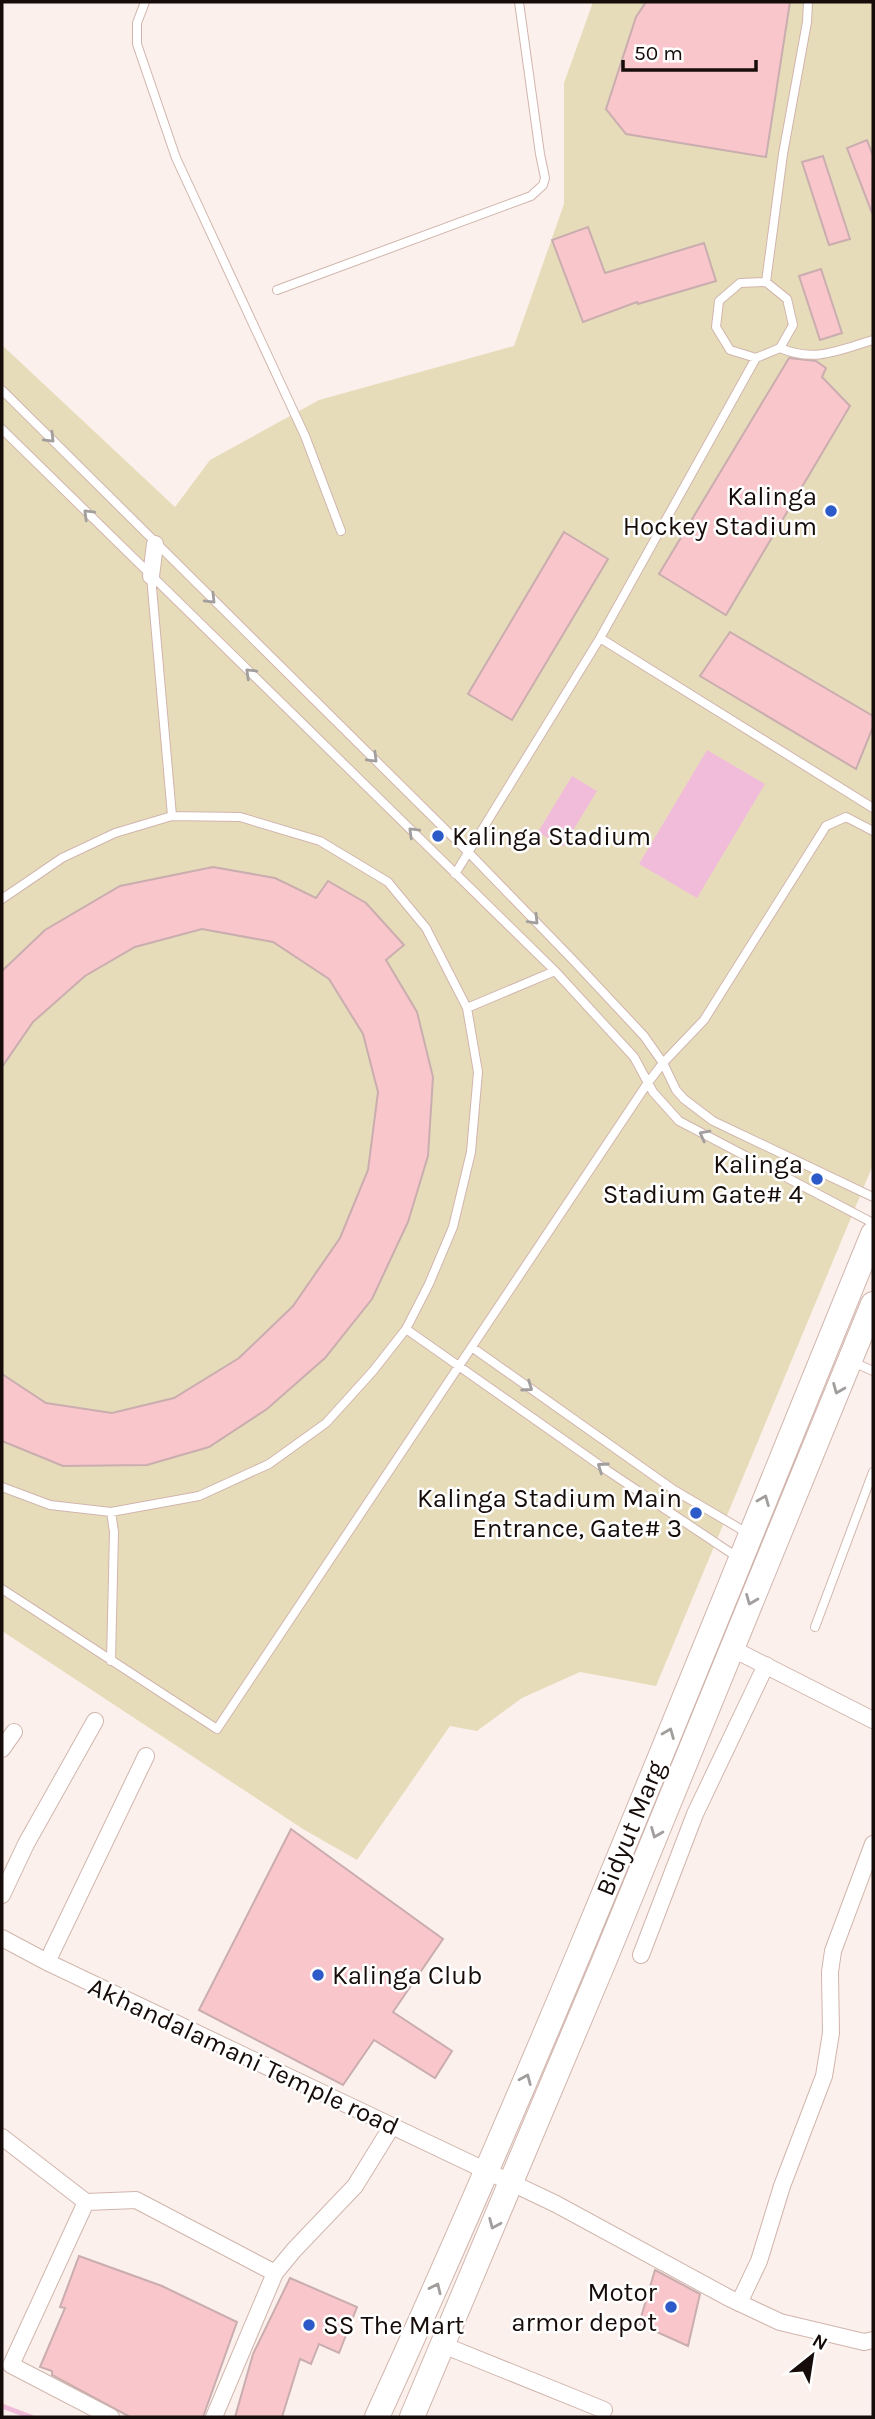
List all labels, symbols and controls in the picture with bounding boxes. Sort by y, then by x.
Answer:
scale bar [623,28,756,72]
text: 50 m [634,41,683,65]
one-way arrow [42,430,54,442]
place label: Kalinga Hockey Stadium [623,481,817,542]
marker: Kalinga Hockey Stadium [823,503,839,519]
one-way arrow [83,509,96,522]
one-way arrow [203,590,216,603]
one-way arrow [246,668,259,681]
one-way arrow [365,750,378,763]
place label: Kalinga Stadium [452,821,651,852]
one-way arrow [408,828,421,841]
marker: Kalinga Stadium [430,828,446,844]
one-way arrow [525,911,538,924]
one-way arrow [699,1130,711,1144]
place label: Kalinga Stadium Gate# 4 [603,1149,803,1210]
marker: Kalinga Stadium Gate# 4 [809,1171,825,1187]
one-way arrow [520,1379,533,1391]
one-way arrow [832,1382,846,1395]
one-way arrow [597,1463,610,1475]
place label: Kalinga Stadium Main Entrance, Gate# 3 [417,1483,682,1544]
one-way arrow [756,1495,770,1507]
marker: Kalinga Stadium Main Entrance, Gate# 3 [688,1505,704,1521]
one-way arrow [746,1593,760,1605]
one-way arrow [660,1728,674,1740]
street label: Bidyut Marg [589,1756,672,1900]
one-way arrow [650,1826,664,1838]
place label: Kalinga Club [332,1960,482,1991]
marker: Kalinga Club [310,1967,326,1983]
street label: Akhandalamani Temple road [84,1971,404,2142]
one-way arrow [517,2074,531,2086]
one-way arrow [488,2217,502,2229]
place label: Motor armor depot [511,2277,658,2338]
one-way arrow [428,2283,442,2295]
marker: Motor armor depot [663,2299,679,2315]
place label: SS The Mart [323,2310,465,2341]
marker: SS The Mart [301,2317,317,2333]
north arrow [777,2321,847,2391]
text: N [809,2329,831,2355]

